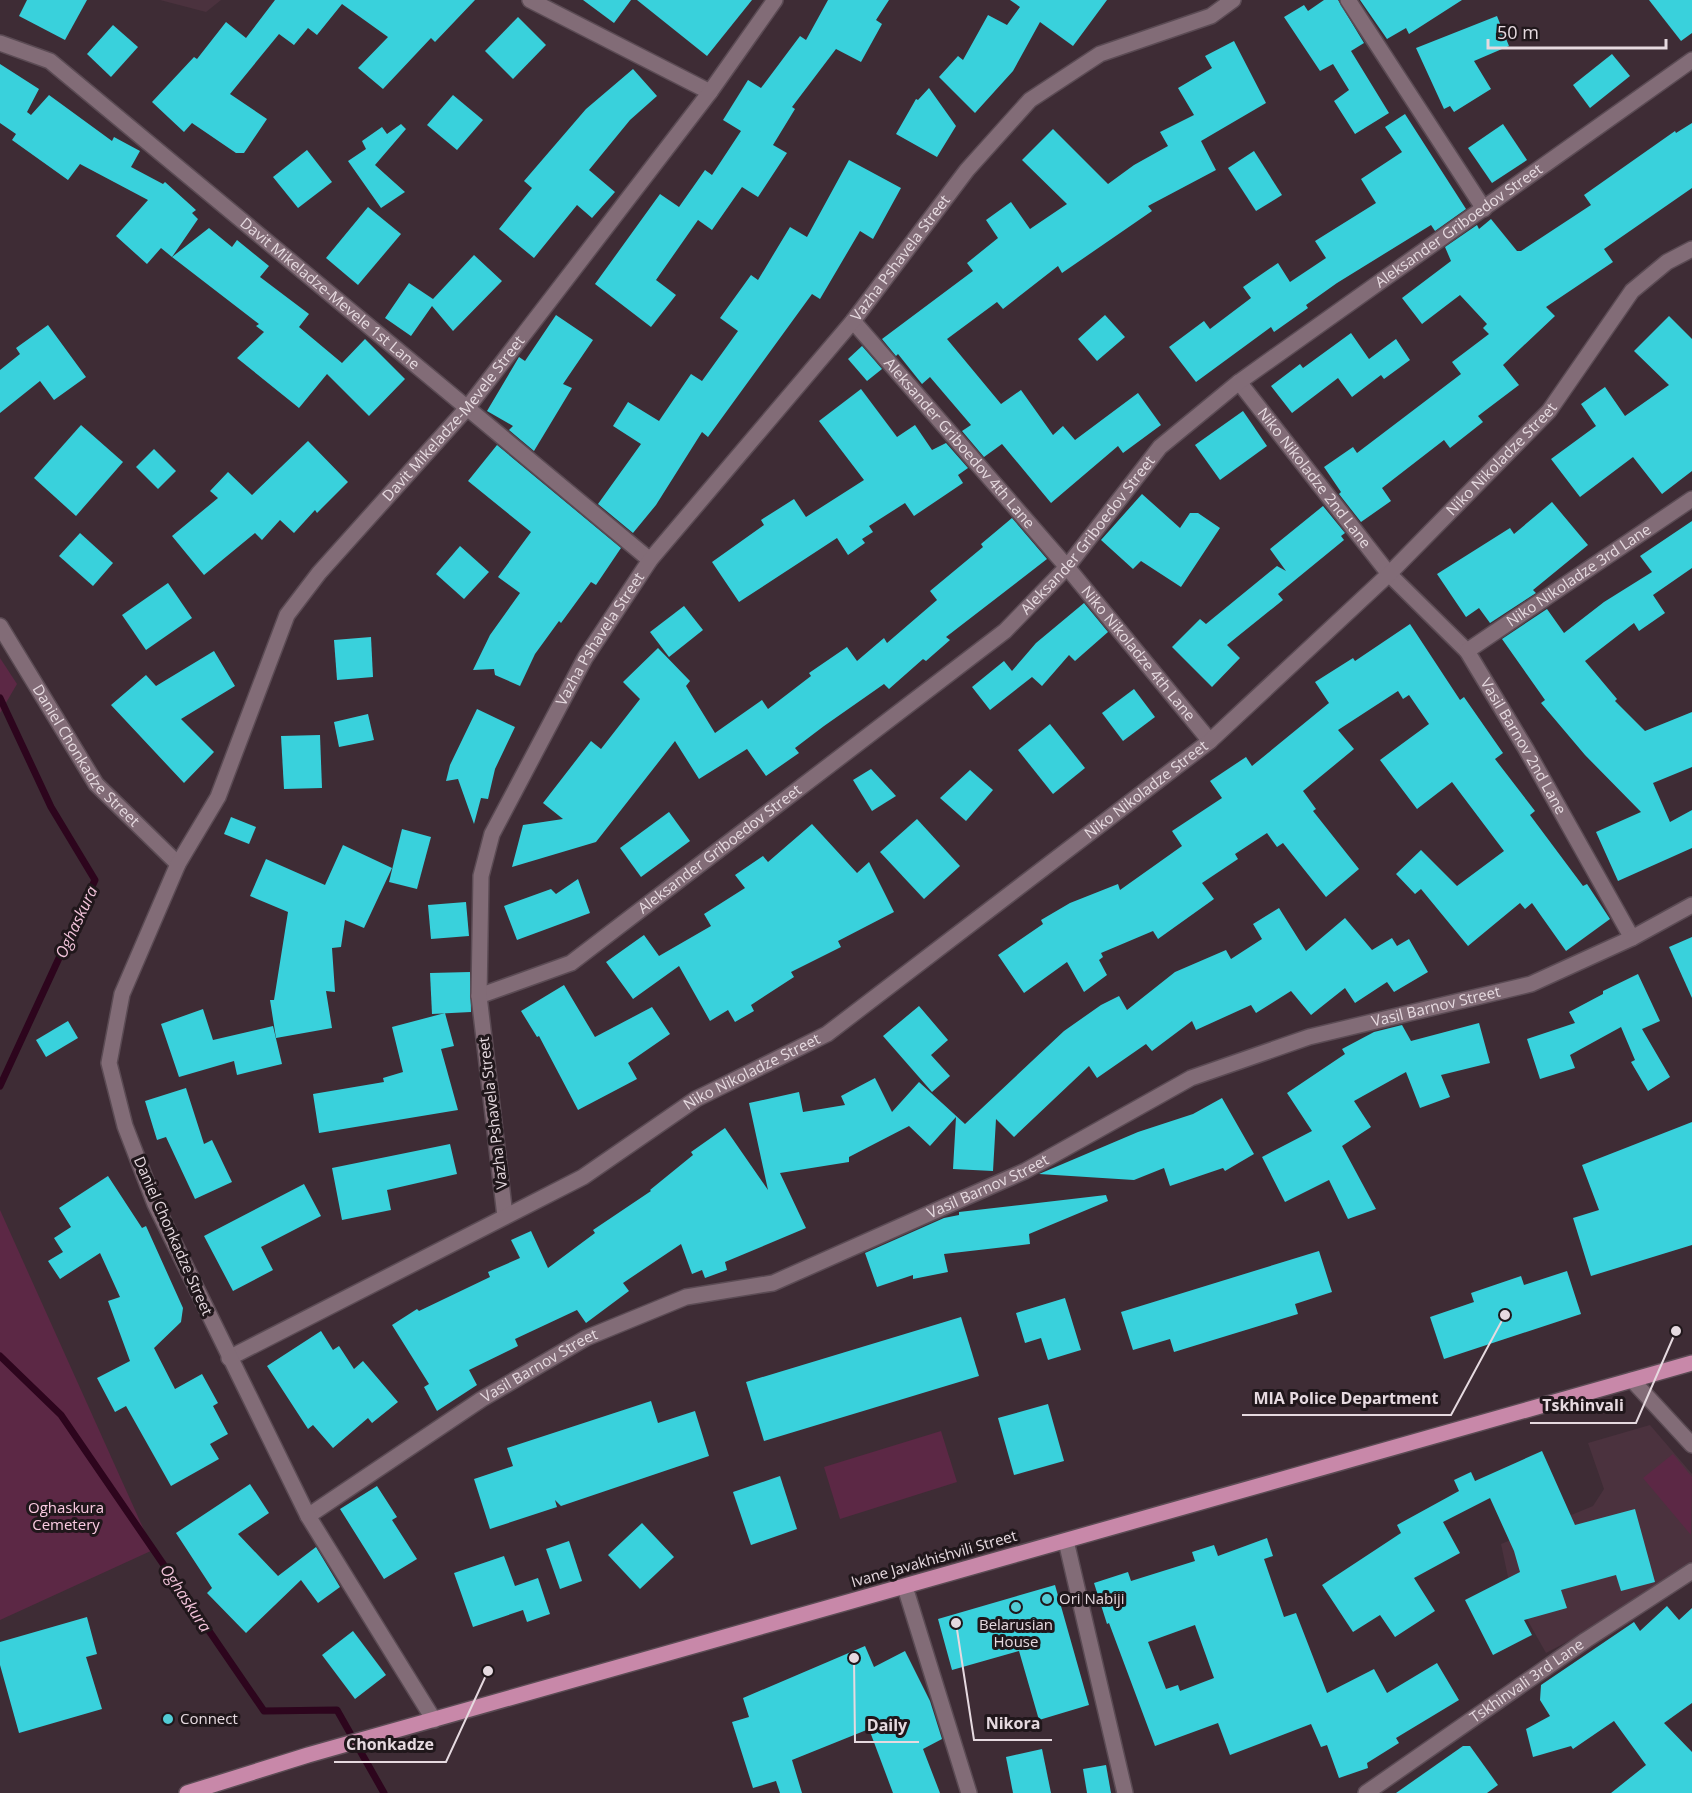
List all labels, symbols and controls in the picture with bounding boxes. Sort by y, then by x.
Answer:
scale bar [1488,12,1666,50]
text: 50 m [1497,20,1539,44]
street label: Aleksander Griboedov Street [1370,159,1546,291]
street label: Vazha Pshavela Street [845,190,954,325]
street label: Davit Mikeladze-Mevele 1st Lane [236,212,424,373]
street label: Davit Mikeladze-Mevele Street [377,331,528,505]
street label: Aleksander Griboedov 4th Lane [880,353,1040,532]
street label: Niko Nikoladze Street [1441,398,1561,519]
street label: Niko Nikoladze 2nd Lane [1254,403,1376,552]
street label: Aleksander Griboedov Street [1015,451,1159,618]
street label: Niko Nikoladze 3rd Lane [1502,519,1654,631]
street label: Vazha Pshavela Street [551,568,648,709]
street label: Niko Nikoladze 4th Lane [1077,581,1200,725]
street label: Vasil Barnov 2nd Lane [1477,674,1572,818]
street label: Daniel Chonkadze Street [29,680,145,830]
street label: Niko Nikoladze Street [1080,735,1211,843]
street label: Aleksander Griboedov Street [633,779,805,917]
water label: Oghaskura [50,882,102,962]
street label: Vasil Barnov Street [1369,981,1502,1031]
street label: Niko Nikoladze Street [679,1028,823,1114]
street label: Vazha Pshavela Street [473,1036,511,1190]
street label: Vasil Barnov Street [924,1149,1052,1222]
street label: Daniel Chonkadze Street [130,1153,218,1318]
street label: Vasil Barnov Street [477,1323,600,1407]
callout: MIA Police Department [1242,1381,1451,1415]
text: MIA Police Department [1253,1387,1439,1409]
callout: Tskhinvali [1530,1389,1636,1423]
text: Tskhinvali [1542,1394,1624,1416]
park label: Oghaskura Cemetery [28,1497,104,1534]
street label: Ivane Javakhishvili Street [848,1525,1019,1591]
water label: Oghaskura [155,1560,217,1636]
place label: Ori Nabiji [1059,1588,1125,1608]
marker: Ori Nabiji [1040,1592,1054,1606]
marker: Belarusian House [1009,1600,1023,1614]
place label: Belarusian House [979,1614,1053,1651]
street label: Tskhinvali 3rd Lane [1465,1634,1587,1727]
callout: Nikora [974,1706,1052,1740]
place label: Connect [180,1708,238,1728]
callout: Daily [855,1708,919,1742]
marker: Connect [161,1712,175,1726]
text: Nikora [986,1712,1040,1734]
text: Daily [867,1714,908,1736]
callout: Chonkadze [334,1728,446,1762]
text: Chonkadze [346,1733,434,1755]

